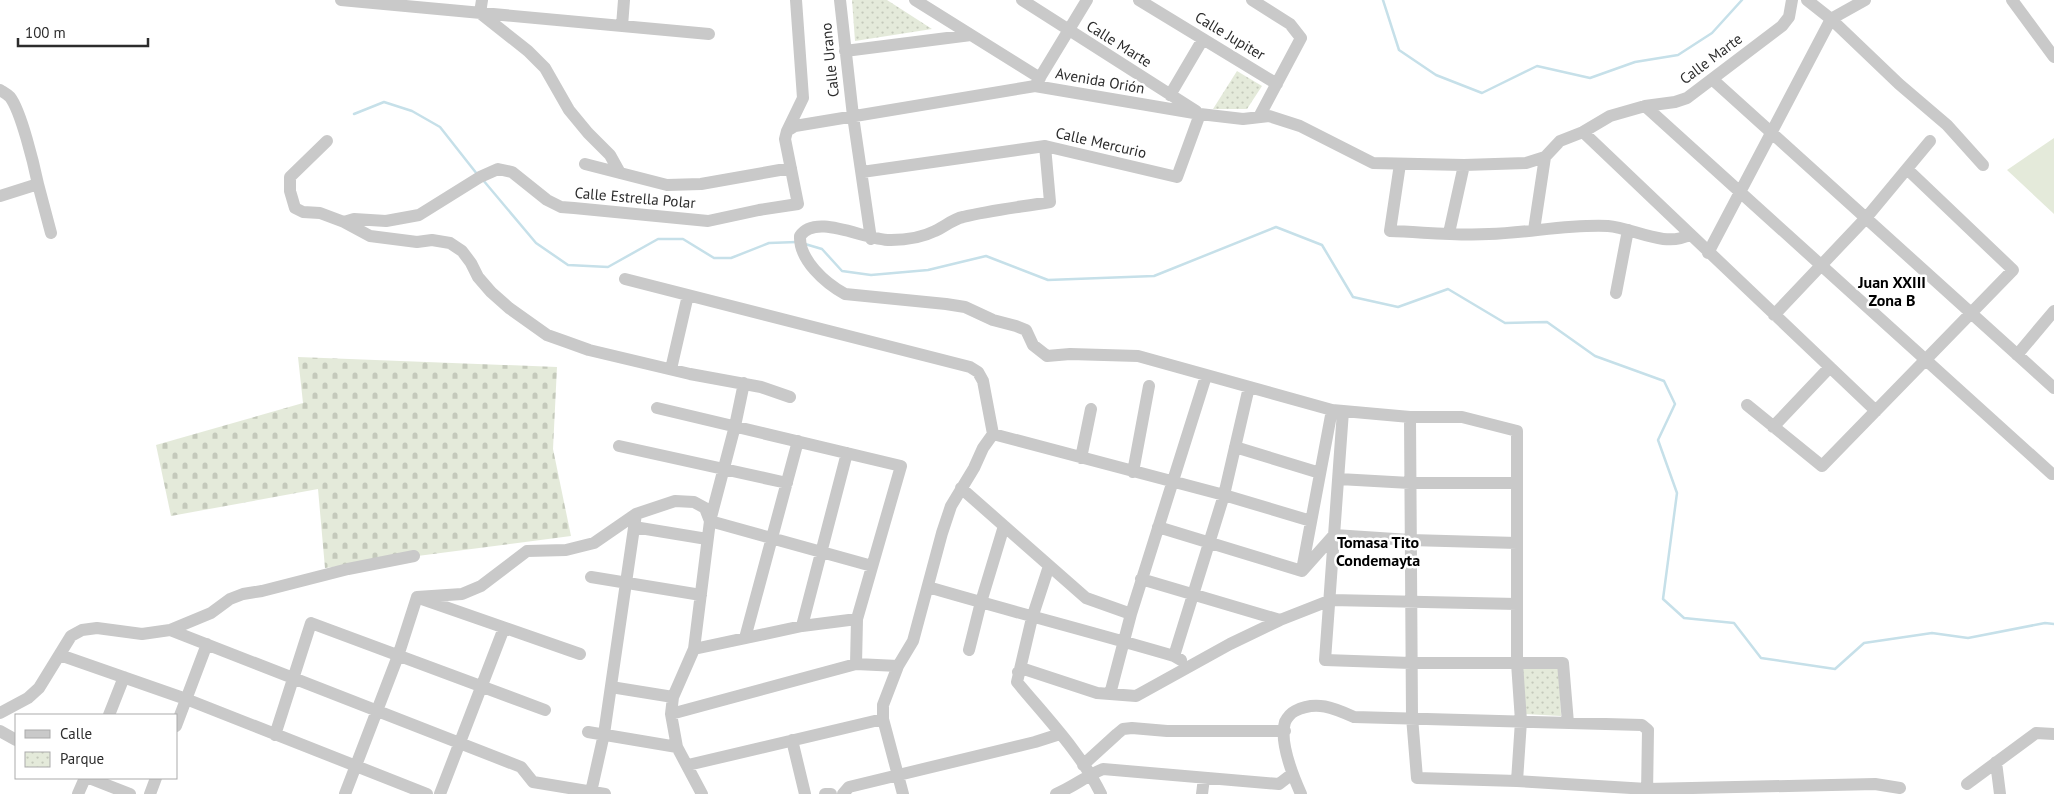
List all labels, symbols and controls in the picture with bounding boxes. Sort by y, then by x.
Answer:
street label: Calle Jupiter [1192,7,1269,64]
scale bar [18,15,148,47]
street label: Calle Marte [1083,16,1155,71]
street label: Calle Urano [816,22,843,98]
text: 100 m [25,23,66,42]
street label: Calle Marte [1676,29,1746,88]
street label: Avenida Orión [1054,63,1146,98]
street label: Calle Mercurio [1054,123,1148,162]
street label: Calle Estrella Polar [574,183,696,212]
district label: Juan XXIII Zona B [1857,272,1926,310]
district label: Tomasa Tito Condemayta [1336,532,1420,570]
legend [15,714,178,779]
text: Calle [60,724,92,743]
text: Parque [60,749,104,768]

